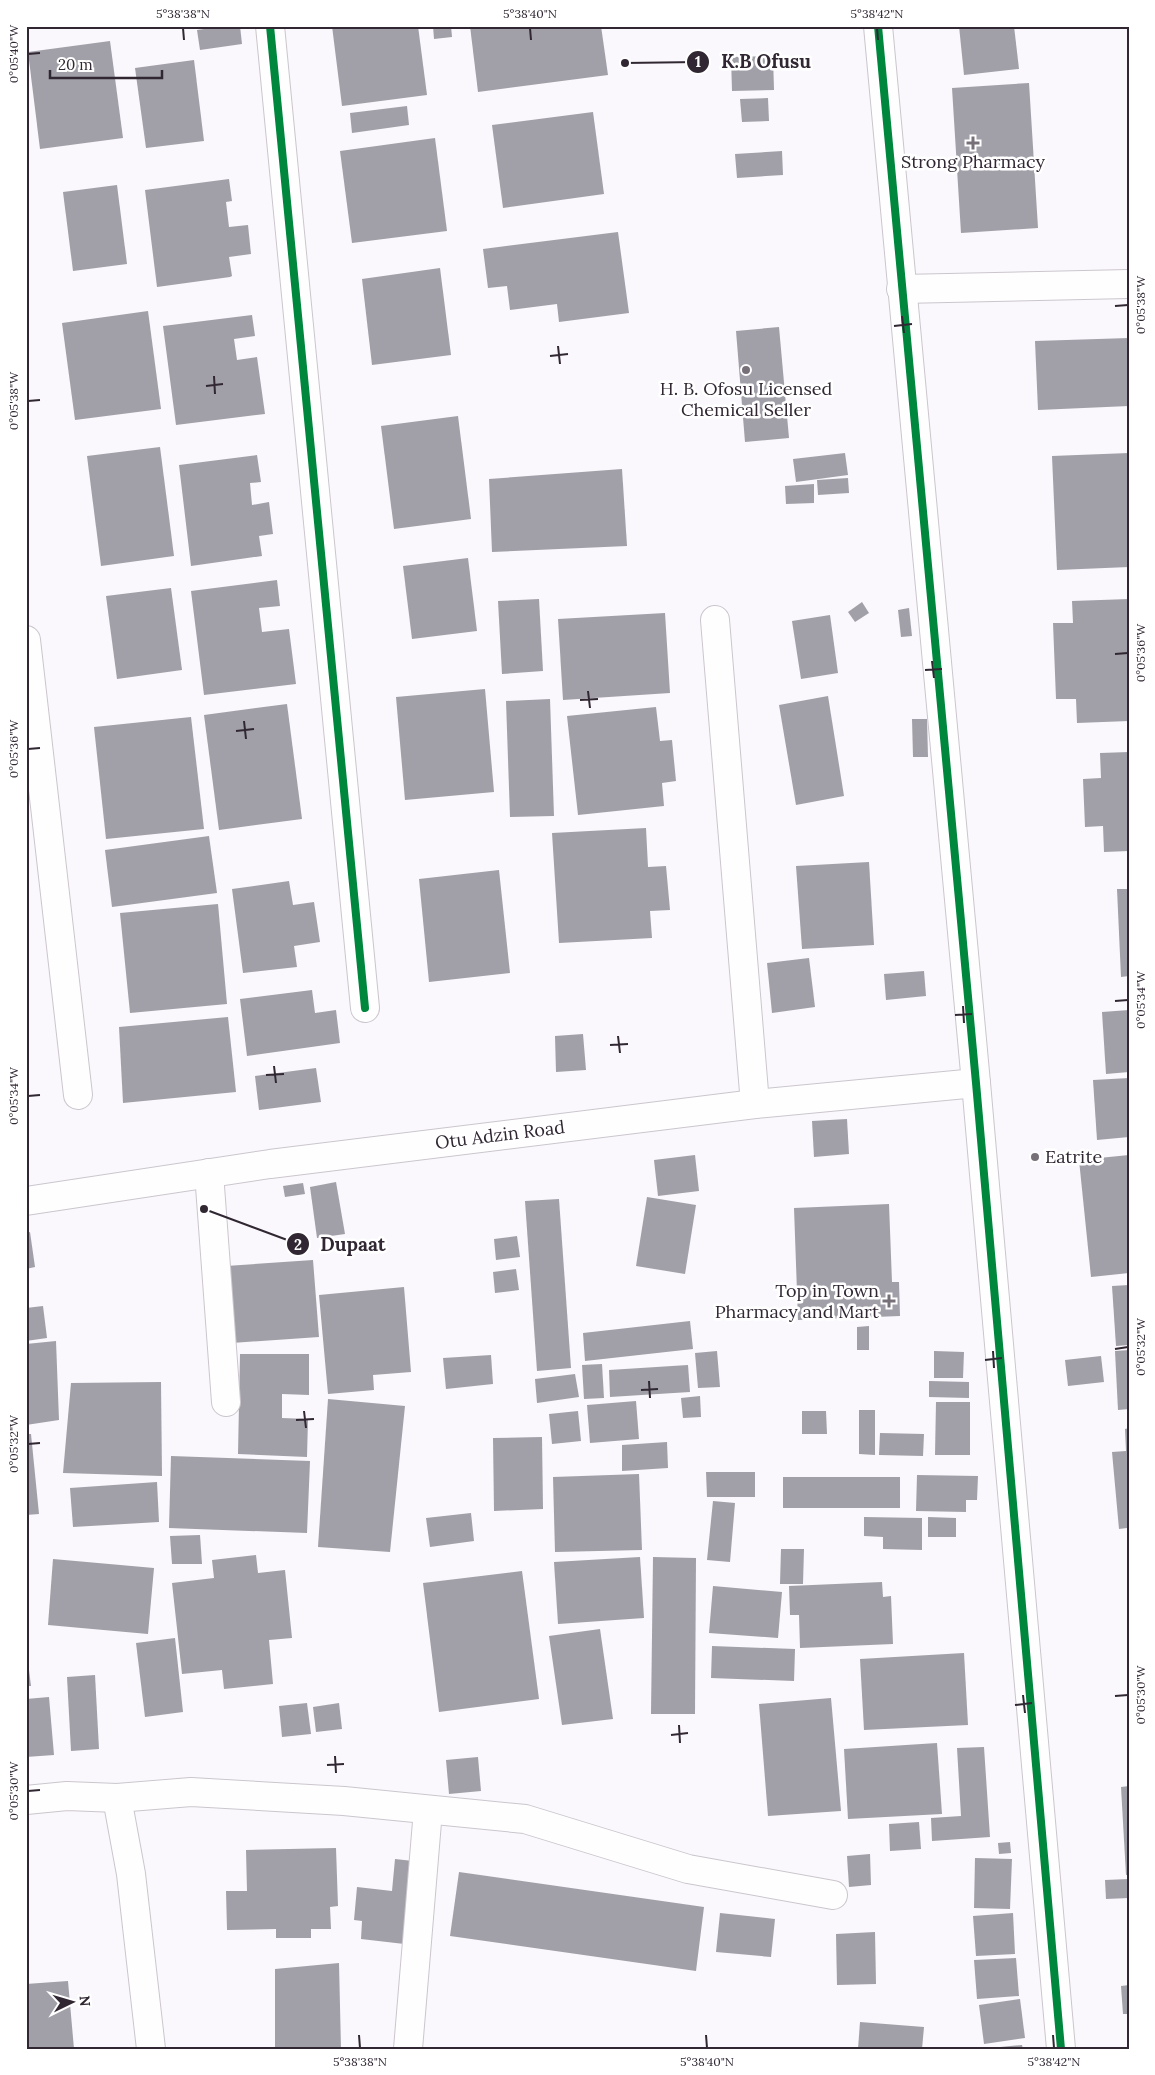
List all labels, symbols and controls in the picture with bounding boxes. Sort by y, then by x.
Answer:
text: 5°38'38"N [156,6,210,21]
text: 5°38'40"N [503,6,557,21]
text: 5°38'42"N [850,6,904,21]
text: 0°05'40"W [6,24,21,83]
callout: K.B Ofusu [686,45,821,79]
scale bar [50,48,162,80]
text: K.B Ofusu [721,49,811,73]
text: 1 [695,52,701,71]
text: 20 m [58,55,93,74]
marker: Strong Pharmacy [967,137,979,149]
place label: Strong Pharmacy [901,150,1045,173]
text: 0°05'38"W [1133,275,1148,334]
marker: H. B. Ofosu Licensed Chemical Seller [740,364,752,376]
text: 0°05'38"W [6,371,21,430]
place label: H. B. Ofosu Licensed Chemical Seller [660,377,833,421]
text: 0°05'36"W [1133,623,1148,682]
text: 0°05'36"W [6,719,21,778]
text: 0°05'34"W [1133,970,1148,1029]
text: 0°05'34"W [6,1066,21,1125]
street label: Otu Adzin Road [434,1115,566,1154]
place label: Eatrite [1045,1145,1102,1168]
marker: Eatrite [1029,1151,1041,1163]
callout: Dupaat [285,1227,396,1261]
text: Dupaat [320,1232,387,1256]
text: 2 [294,1235,302,1254]
place label: Top in Town Pharmacy and Mart [715,1279,879,1323]
marker: Top in Town Pharmacy and Mart [883,1295,895,1307]
text: 0°05'32"W [1133,1317,1148,1376]
text: 0°05'32"W [6,1414,21,1473]
text: 0°05'30"W [1133,1664,1148,1725]
text: 0°05'30"W [6,1760,21,1821]
north arrow [48,1978,98,2028]
text: N [76,1995,94,2007]
text: 5°38'38"N [333,2054,387,2069]
text: 5°38'40"N [680,2054,734,2069]
text: 5°38'42"N [1027,2054,1081,2069]

